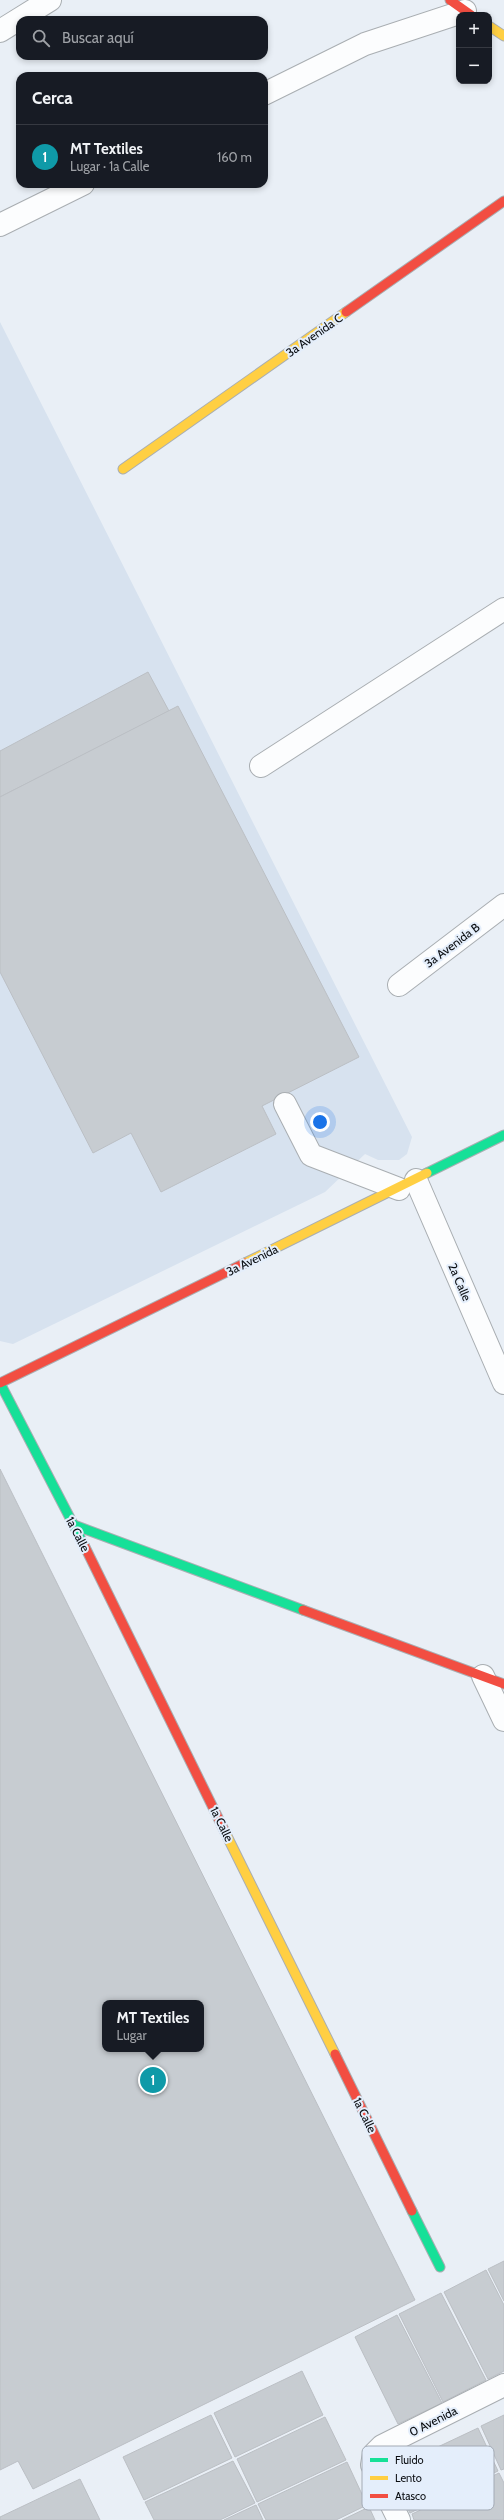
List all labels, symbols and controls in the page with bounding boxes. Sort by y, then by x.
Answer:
map controls [456,12,492,84]
button: + [456,12,492,48]
search box [16,16,268,60]
icon: search [30,27,52,49]
text: Buscar aquí [62,29,134,47]
button: − [456,48,492,84]
text: Cerca [32,88,73,108]
text: MT Textiles [70,140,143,158]
text: 1 [43,149,47,165]
text: 160 m [217,149,252,165]
text: Lugar · 1a Calle [70,158,149,174]
street label: 3a Avenida C [283,310,345,360]
street label: 3a Avenida B [421,919,483,971]
your location [310,1112,330,1132]
street label: 3a Avenida [224,1241,280,1279]
street label: 2a Calle [445,1261,475,1303]
street label: 1a Calle [63,1514,93,1554]
street label: 1a Calle [207,1804,237,1844]
popup [102,2000,204,2052]
text: MT Textiles [117,2009,189,2027]
text: Lugar [117,2027,147,2043]
pin: 1 [140,2065,166,2095]
street label: 1a Calle [350,2095,380,2135]
street label: 0 Avenida [407,2402,460,2439]
legend [362,2446,494,2510]
text: Fluido [395,2453,424,2467]
text: Lento [395,2471,422,2485]
text: Atasco [395,2489,426,2503]

